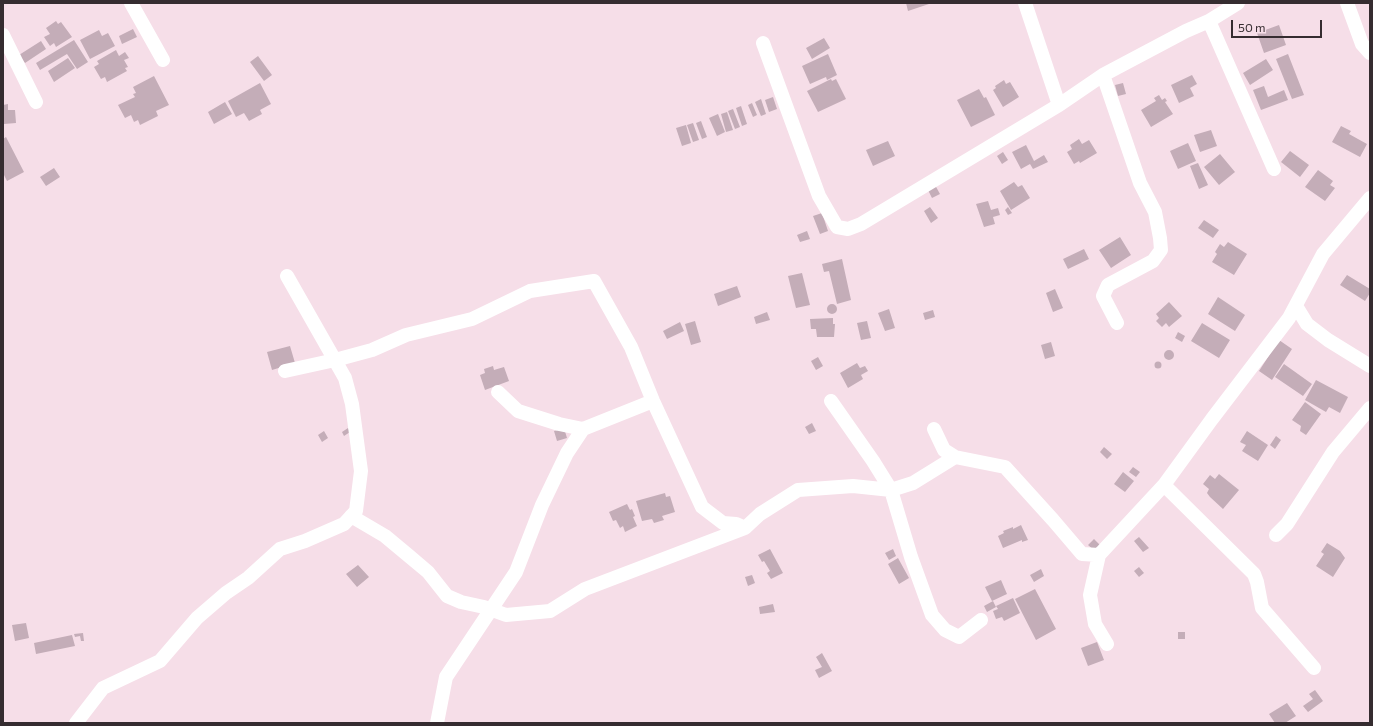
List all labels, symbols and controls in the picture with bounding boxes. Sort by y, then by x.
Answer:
scale bar [1233,12,1324,38]
text: 50 m [1238,20,1266,34]

